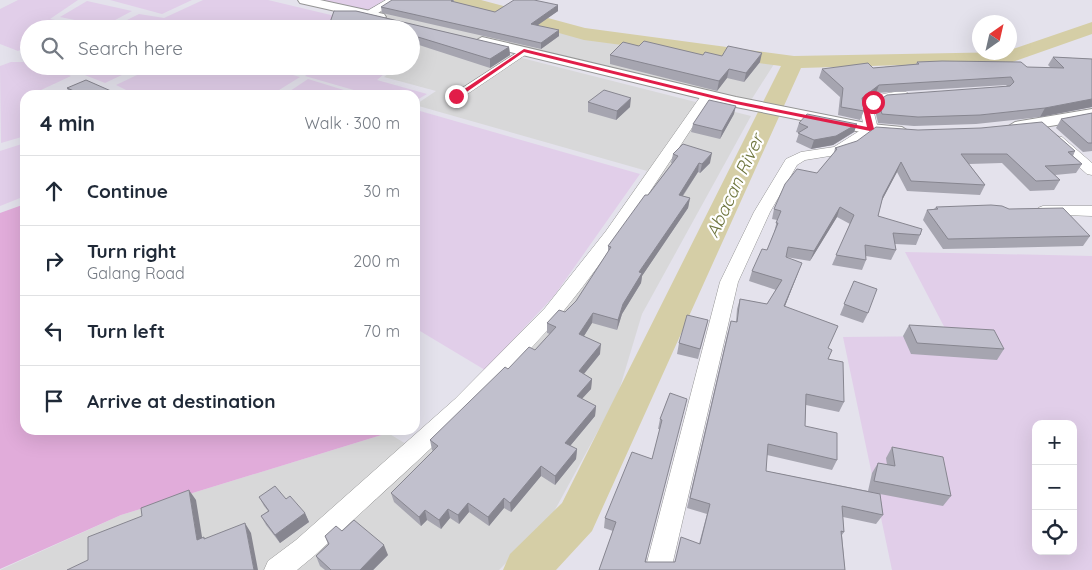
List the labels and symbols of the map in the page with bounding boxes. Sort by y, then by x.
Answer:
north arrow [972,15,1017,60]
route end [445,85,468,108]
route start [862,91,885,114]
water label: Abacan River [701,129,769,241]

